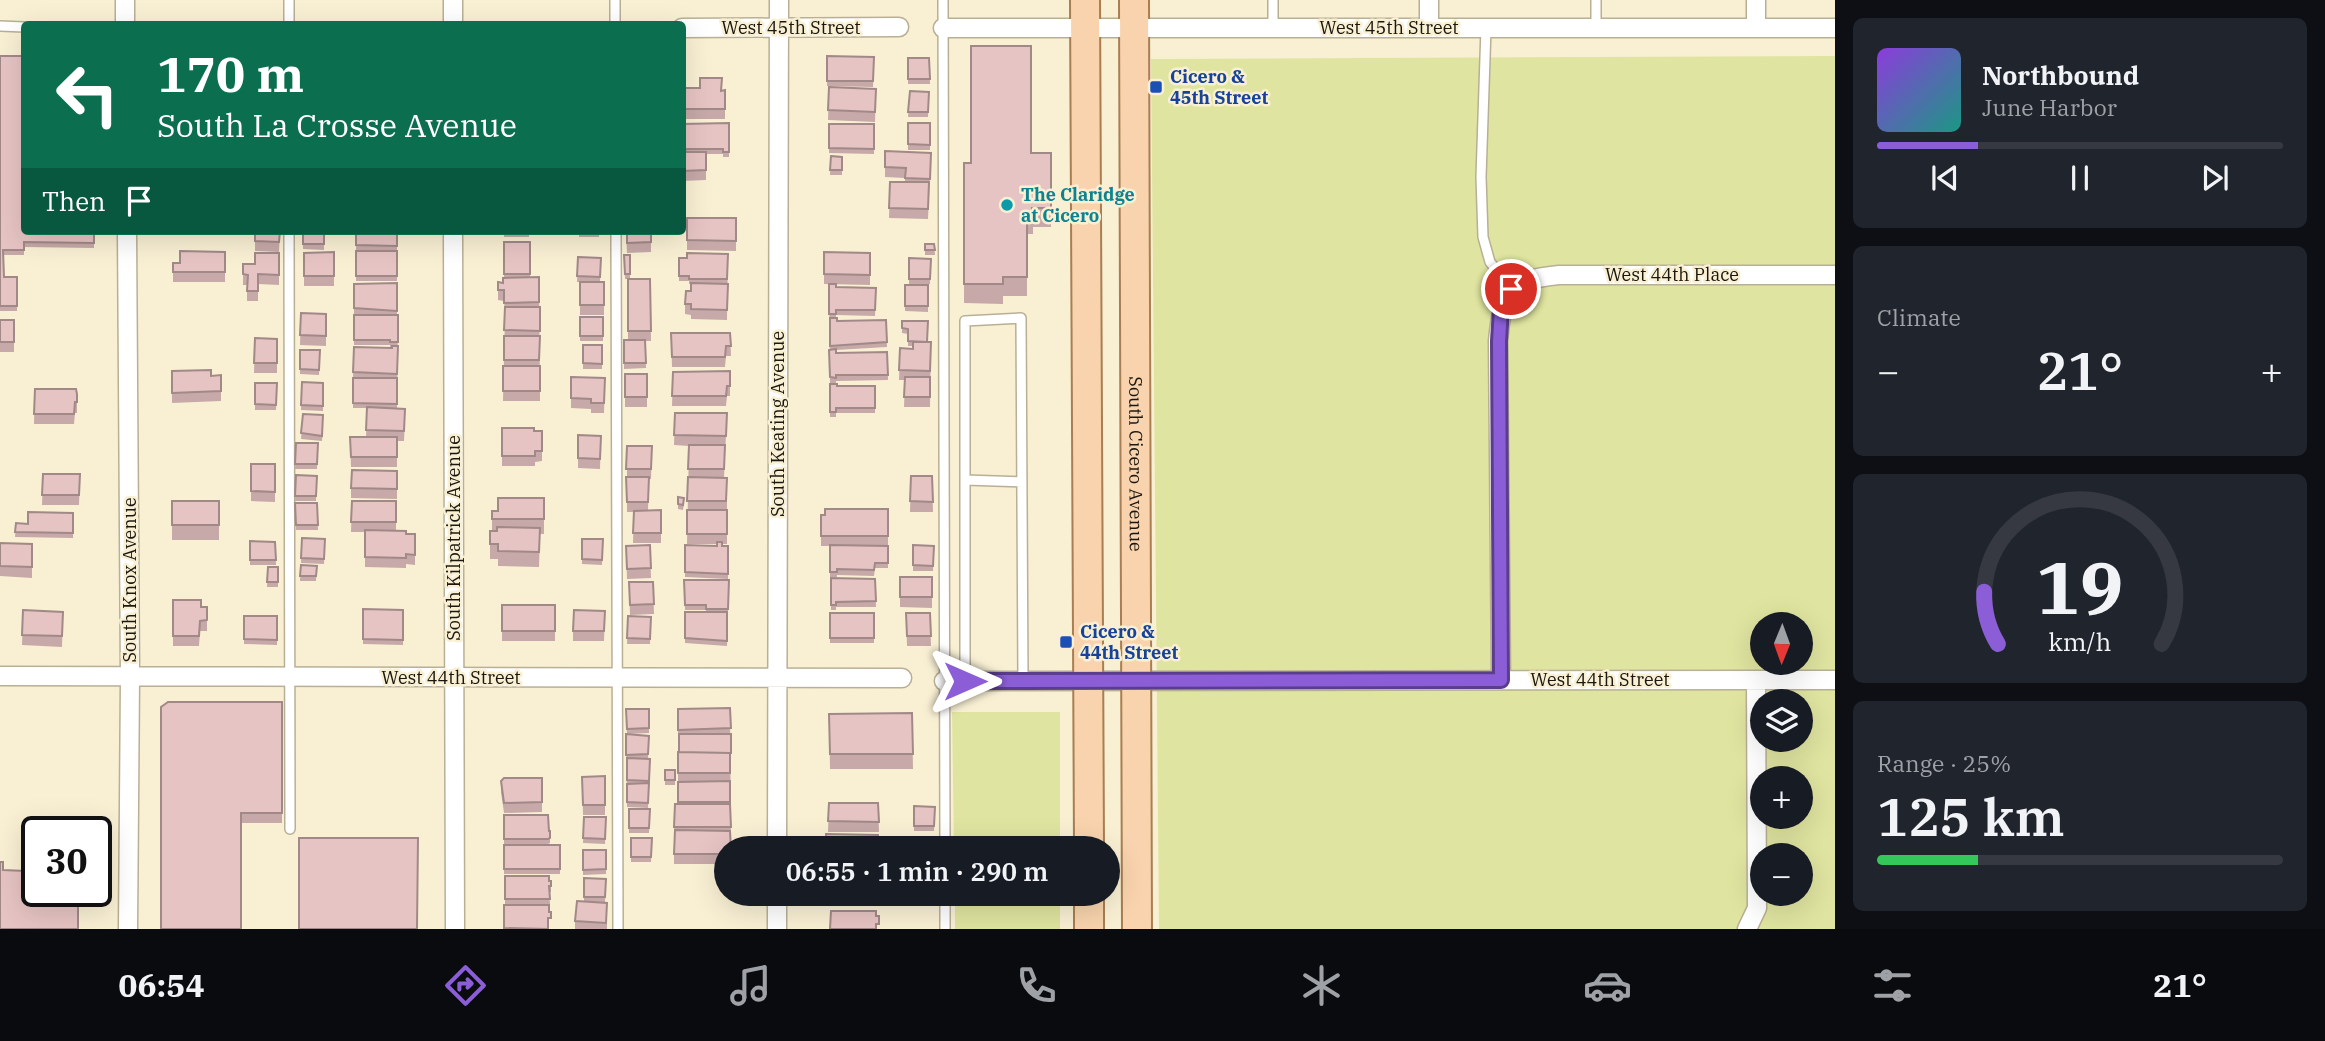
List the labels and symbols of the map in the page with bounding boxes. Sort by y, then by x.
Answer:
street label: West 45th Street [721,16,861,39]
street label: West 45th Street [1319,16,1459,39]
place label: Cicero & 45th Street [1170,65,1268,109]
marker: Cicero & 45th Street [1148,79,1164,95]
place label: The Claridge at Cicero [1021,183,1135,227]
marker: The Claridge at Cicero [999,197,1015,213]
pin [1481,259,1541,319]
street label: West 44th Place [1605,263,1739,286]
street label: South Keating Avenue [766,331,789,517]
street label: South Cicero Avenue [1124,376,1148,552]
street label: South Kilpatrick Avenue [442,435,465,641]
street label: South Knox Avenue [118,497,141,663]
north arrow [1750,612,1813,676]
place label: Cicero & 44th Street [1080,620,1178,664]
marker: Cicero & 44th Street [1058,634,1074,650]
position arrow [928,644,1002,718]
street label: West 44th Street [381,666,521,689]
street label: West 44th Street [1530,668,1670,691]
speed limit sign: 30 [21,816,112,907]

